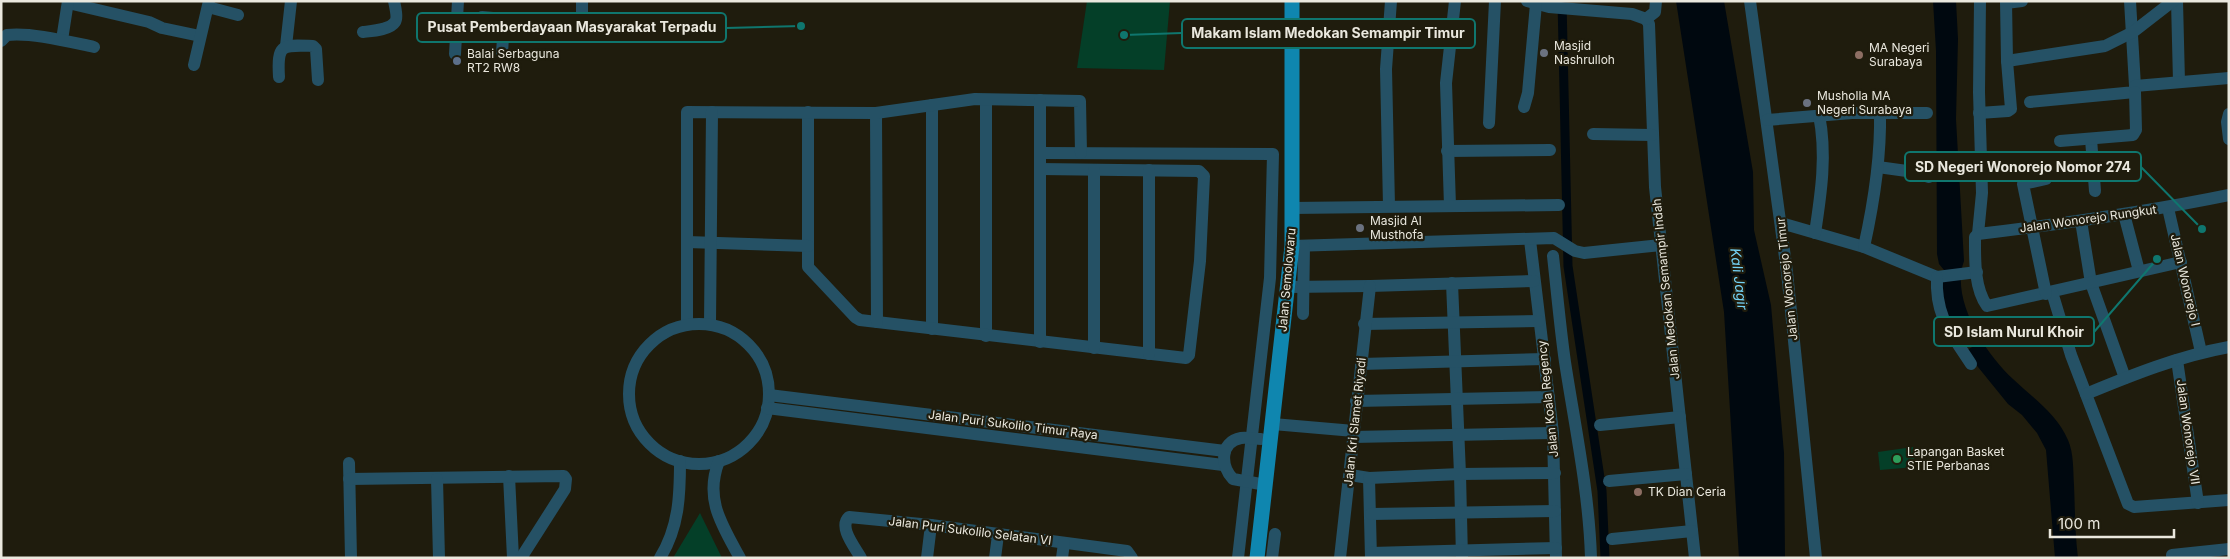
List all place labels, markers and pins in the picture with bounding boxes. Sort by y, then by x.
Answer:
callout: Pusat Pemberdayaan Masyarakat Terpadu [417,13,726,42]
callout: Makam Islam Medokan Semampir Timur [1182,19,1475,48]
place label: Masjid Nashrulloh [1554,38,1615,67]
place label: MA Negeri Surabaya [1869,40,1930,69]
place label: Balai Serbaguna RT2 RW8 [467,46,559,75]
marker: Masjid Nashrulloh [1538,47,1550,59]
marker: MA Negeri Surabaya [1853,49,1865,61]
marker: Balai Serbaguna RT2 RW8 [451,55,463,67]
place label: Musholla MA Negeri Surabaya [1817,88,1912,117]
marker: Musholla MA Negeri Surabaya [1801,97,1813,109]
callout: SD Negeri Wonorejo Nomor 274 [1905,152,2141,181]
place label: Masjid Al Musthofa [1370,213,1423,242]
marker: Masjid Al Musthofa [1354,222,1366,234]
callout: SD Islam Nurul Khoir [1934,317,2094,346]
place label: Lapangan Basket STIE Perbanas [1907,444,2005,473]
marker: Lapangan Basket STIE Perbanas [1891,453,1903,465]
place label: TK Dian Ceria [1648,484,1726,499]
marker: TK Dian Ceria [1632,486,1644,498]

